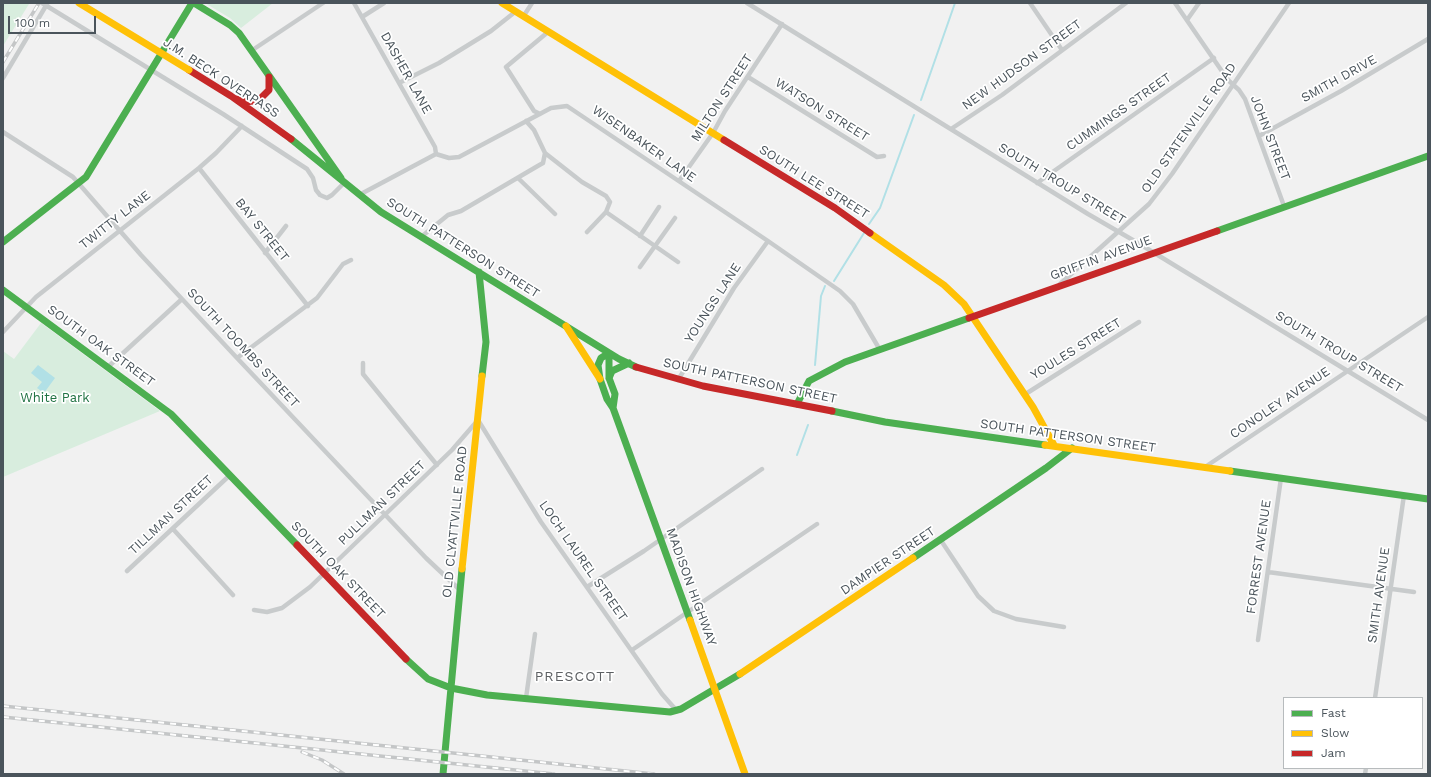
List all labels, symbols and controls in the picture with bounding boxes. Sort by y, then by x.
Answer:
scale bar [10,8,98,34]
text: 100 m [15,16,50,30]
street label: NEW HUDSON STREET [959,16,1085,114]
street label: DASHER LANE [377,29,435,117]
street label: J.M. BECK OVERPASS [160,35,282,121]
street label: MILTON STREET [688,51,756,145]
street label: SMITH DRIVE [1299,52,1379,106]
street label: OLD STATENVILLE ROAD [1138,60,1240,196]
street label: CUMMINGS STREET [1063,70,1175,154]
street label: WATSON STREET [772,75,872,145]
street label: JOHN STREET [1247,93,1293,183]
street label: WISENBAKER LANE [589,102,699,186]
street label: SOUTH TROUP STREET [996,140,1128,228]
street label: SOUTH LEE STREET [756,142,872,222]
street label: TWITTY LANE [76,187,154,253]
street label: SOUTH PATTERSON STREET [384,194,542,302]
street label: BAY STREET [232,195,292,265]
street label: GRIFFIN AVENUE [1048,232,1154,284]
street label: YOUNGS LANE [681,260,745,346]
street label: SOUTH TOOMBS STREET [184,285,302,411]
street label: SOUTH OAK STREET [44,302,158,390]
street label: SOUTH TROUP STREET [1273,308,1405,396]
street label: YOULES STREET [1028,315,1124,383]
street label: SOUTH PATTERSON STREET [662,355,838,407]
street label: CONOLEY AVENUE [1227,364,1333,442]
park label: White Park [20,390,90,406]
street label: SOUTH PATTERSON STREET [979,416,1157,456]
street label: OLD CLYATTVILLE ROAD [439,445,471,599]
street label: PULLMAN STREET [335,457,429,549]
street label: TILLMAN STREET [126,472,216,558]
street label: LOCH LAUREL STREET [535,498,631,624]
street label: FORREST AVENUE [1243,499,1275,615]
street label: SOUTH OAK STREET [288,518,388,622]
street label: DAMPIER STREET [838,524,938,598]
street label: MADISON HIGHWAY [662,526,720,648]
street label: SMITH AVENUE [1365,546,1393,644]
district label: PRESCOTT [535,669,615,685]
legend [1283,697,1423,769]
text: Fast [1321,706,1346,720]
text: Slow [1321,726,1349,740]
text: Jam [1321,746,1346,760]

